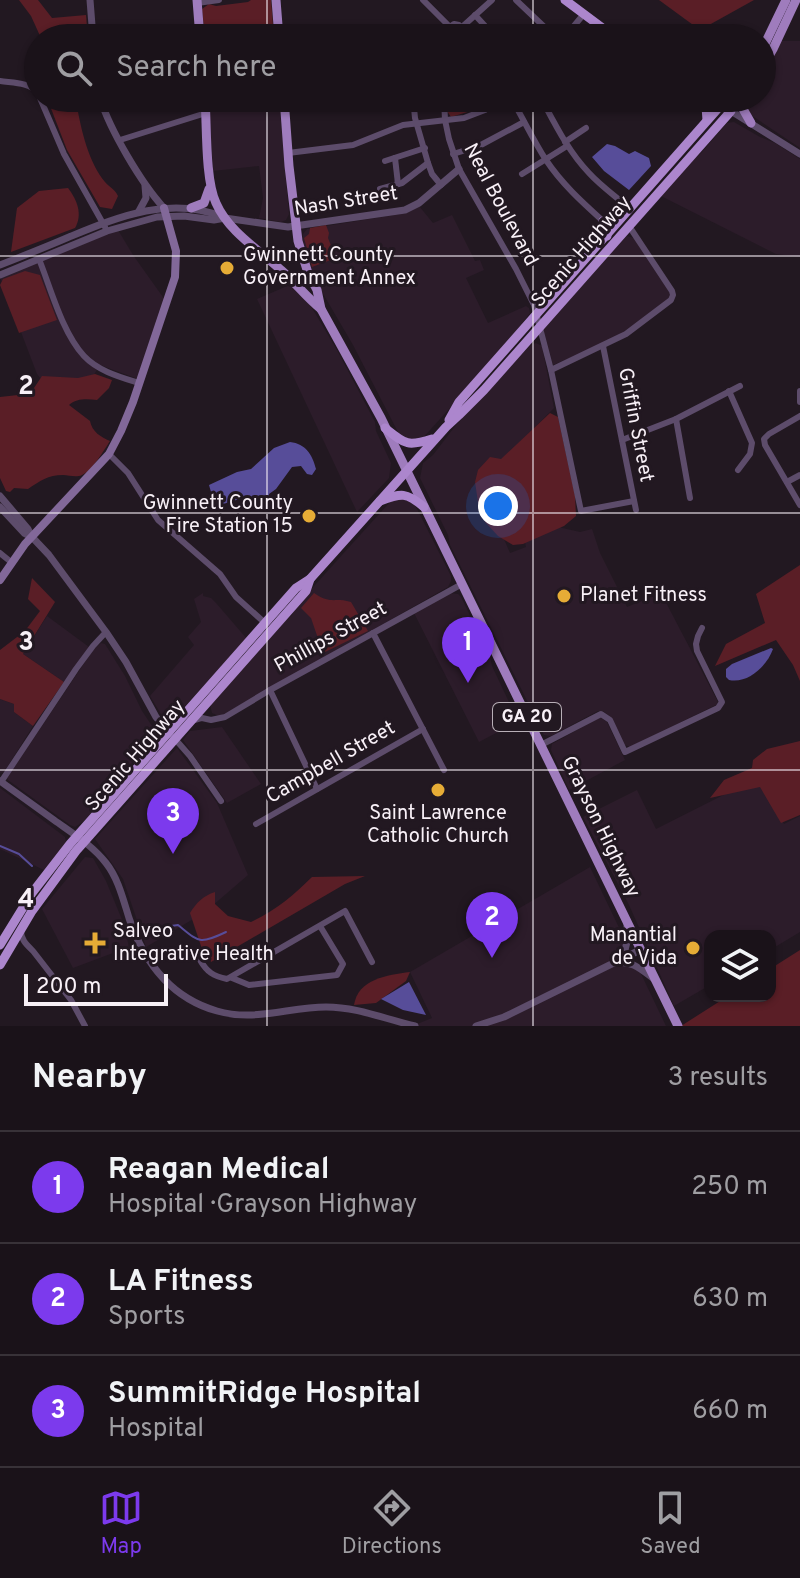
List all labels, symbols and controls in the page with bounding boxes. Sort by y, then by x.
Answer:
search box [24,24,776,112]
icon: search [52,46,96,90]
text: Search here [116,50,276,87]
street label: Neal Boulevard [457,139,543,271]
street label: Nash Street [292,181,400,223]
street label: Scenic Highway [526,191,638,313]
place label: Gwinnett County Government Annex [243,243,416,292]
marker: Gwinnett County Government Annex [218,259,236,277]
street label: Griffin Street [611,366,659,484]
text: 2 [18,371,34,404]
your location [478,486,518,526]
place label: Gwinnett County Fire Station 15 [143,491,293,540]
marker: Gwinnett County Fire Station 15 [300,507,318,525]
place label: Planet Fitness [580,583,707,609]
marker: Planet Fitness [555,587,573,605]
street label: Phillips Street [270,596,392,680]
pin: 1 [442,617,494,683]
text: 3 [18,627,34,660]
street label: Scenic Highway [80,695,192,817]
road number: GA 20 [493,703,561,731]
street label: Campbell Street [262,716,400,810]
street label: Grayson Highway [554,752,646,902]
marker: Saint Lawrence Catholic Church [429,781,447,799]
pin: 3 [147,788,199,854]
place label: Saint Lawrence Catholic Church [367,801,509,850]
text: 4 [18,884,34,917]
pin: 2 [466,892,518,958]
place label: Salveo Integrative Health [113,919,274,968]
place label: Manantial de Vida [590,923,677,972]
map controls [704,930,776,1002]
button: layers [704,930,776,1002]
marker: Salveo Integrative Health [84,932,106,954]
marker: Manantial de Vida [684,939,702,957]
scale bar [24,970,168,1006]
text: 200 m [36,974,101,1001]
text: Nearby [32,1057,147,1100]
text: 3 results [668,1062,768,1095]
text: Reagan Medical [108,1152,330,1189]
text: 1 [53,1171,63,1204]
text: 250 m [691,1171,768,1204]
text: Hospital · Grayson Highway [108,1189,417,1222]
text: LA Fitness [108,1264,254,1301]
text: 2 [50,1283,66,1316]
text: 630 m [692,1283,768,1316]
text: Sports [108,1301,185,1334]
text: SummitRidge Hospital [108,1376,421,1413]
text: 3 [50,1395,66,1428]
text: 660 m [692,1395,768,1428]
text: Hospital [108,1413,204,1446]
tab: Map [99,1486,143,1561]
tab: Directions [342,1486,442,1561]
tab: Saved [640,1486,701,1561]

